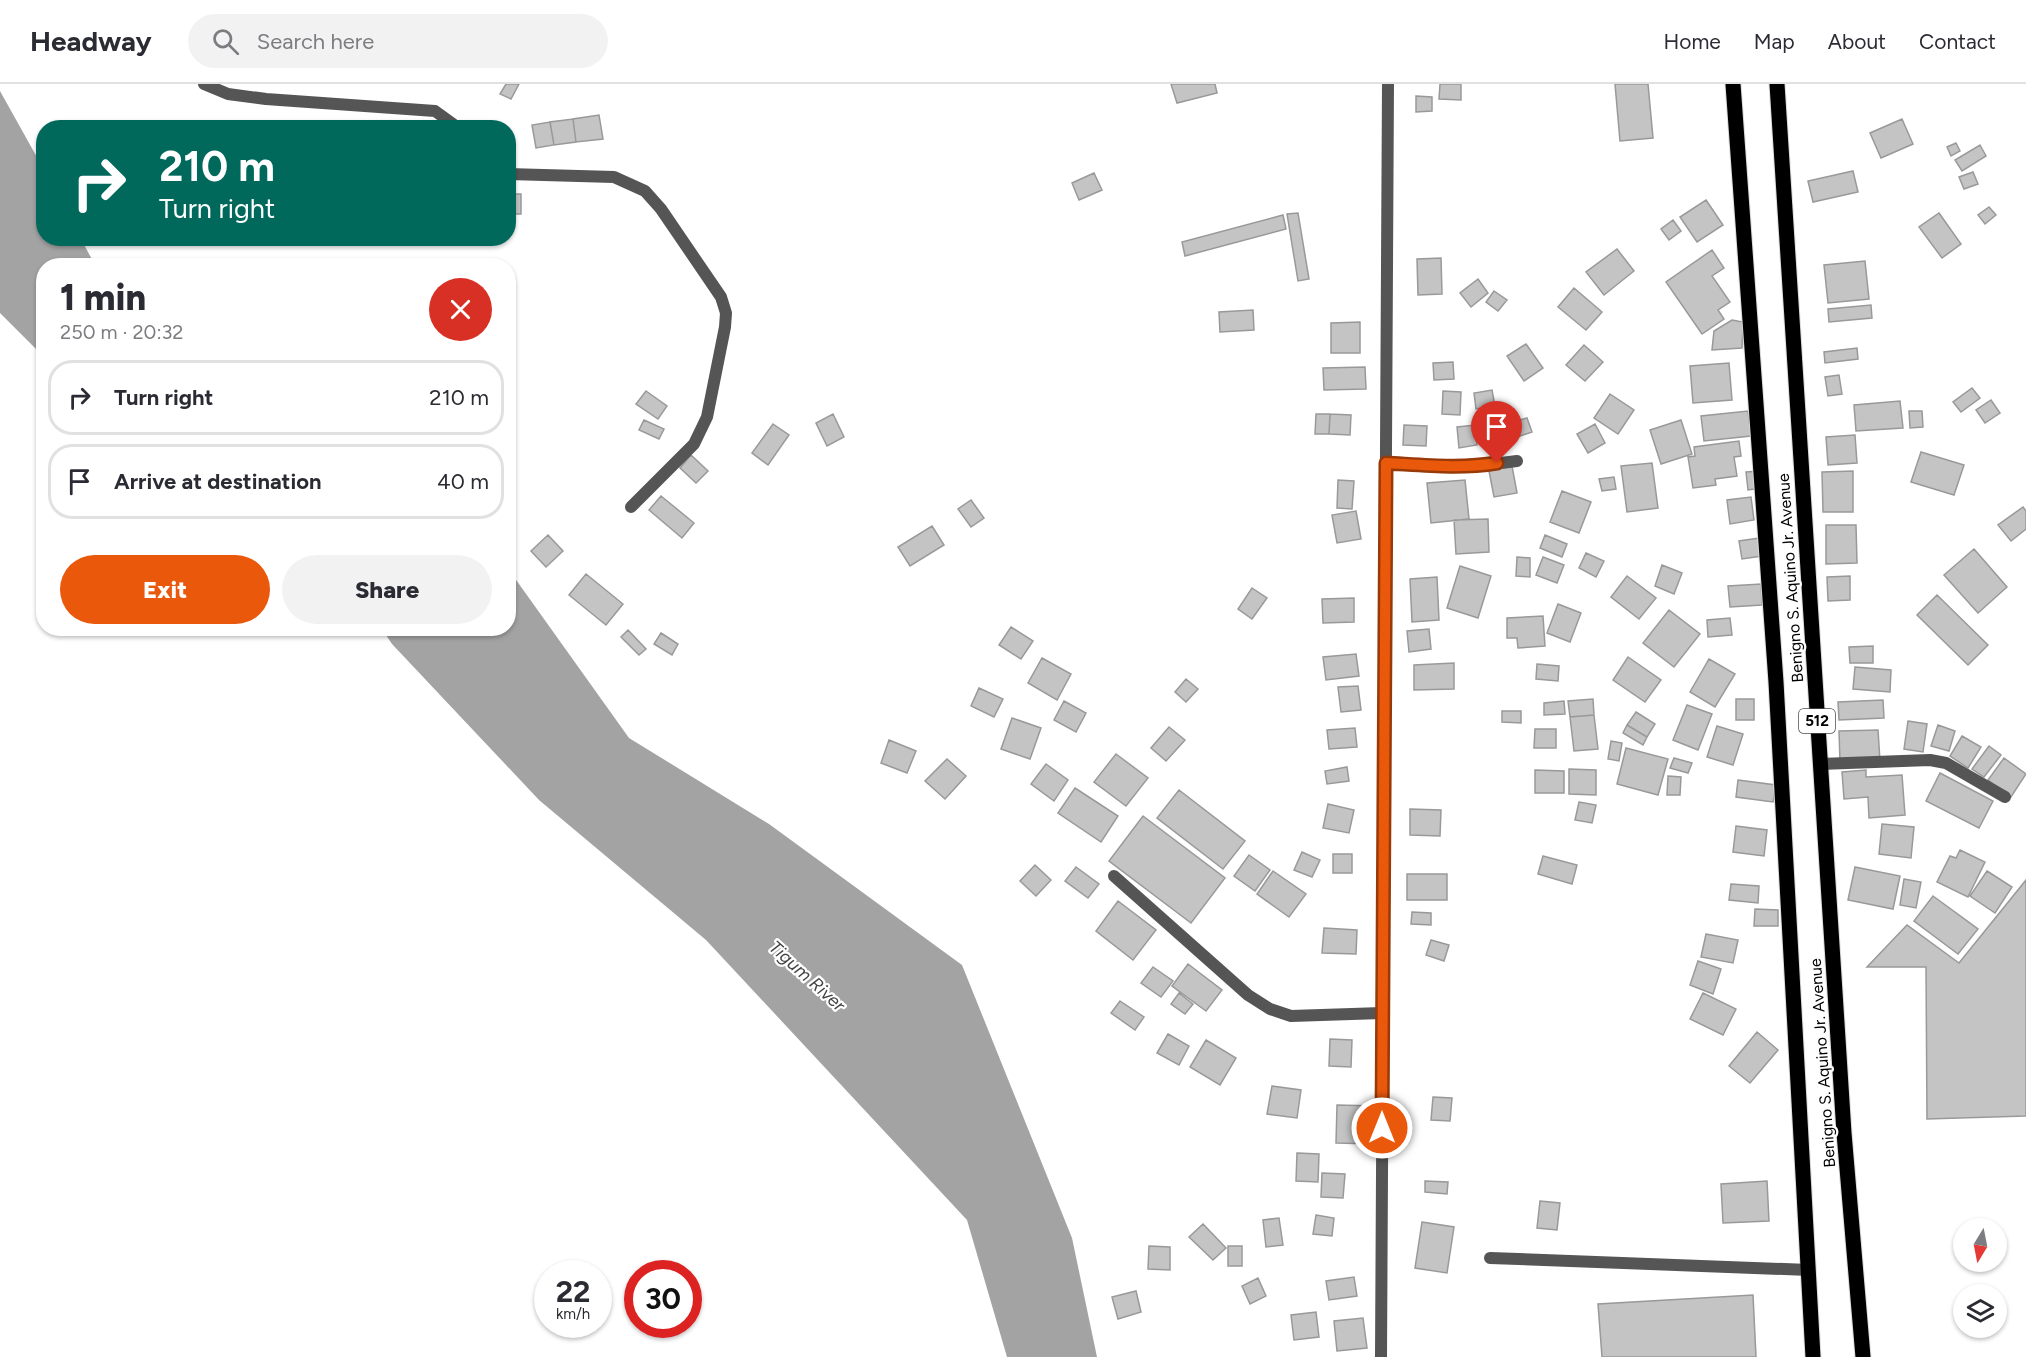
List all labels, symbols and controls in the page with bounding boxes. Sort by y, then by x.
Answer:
search box [188,14,608,68]
text: Headway [30,24,152,58]
icon: search [209,25,242,58]
text: Search here [257,28,374,55]
text: Home [1664,29,1721,54]
text: Map [1754,29,1795,54]
text: About [1828,29,1886,54]
text: Contact [1919,29,1996,54]
text: 210 m [159,141,275,192]
icon: right [60,144,138,222]
text: Turn right [159,192,275,225]
text: 1 min [60,276,146,319]
button: close [429,278,492,341]
text: 250 m · 20:32 [60,320,184,344]
icon: right [63,381,96,414]
text: Turn right [114,384,213,411]
text: 210 m [429,384,489,411]
pin [1471,401,1522,463]
icon: arrive [1480,410,1513,443]
icon: arrive [63,465,96,498]
text: Arrive at destination [114,468,322,495]
text: 40 m [437,468,489,495]
street label: Benigno S. Aquino Jr. Avenue [1774,472,1807,683]
button: Exit [60,555,270,624]
button: Share [282,555,492,624]
road number: 512 [1799,709,1835,733]
water label: Tigum River [764,936,850,1017]
street label: Benigno S. Aquino Jr. Avenue [1806,957,1839,1168]
position arrow [1350,1096,1414,1160]
north arrow [1953,1218,2007,1272]
map controls [1953,1218,2007,1338]
speed limit sign: 30 [624,1260,702,1338]
text: 22 [556,1273,590,1310]
button: layers [1953,1284,2007,1338]
text: km/h [556,1305,590,1323]

